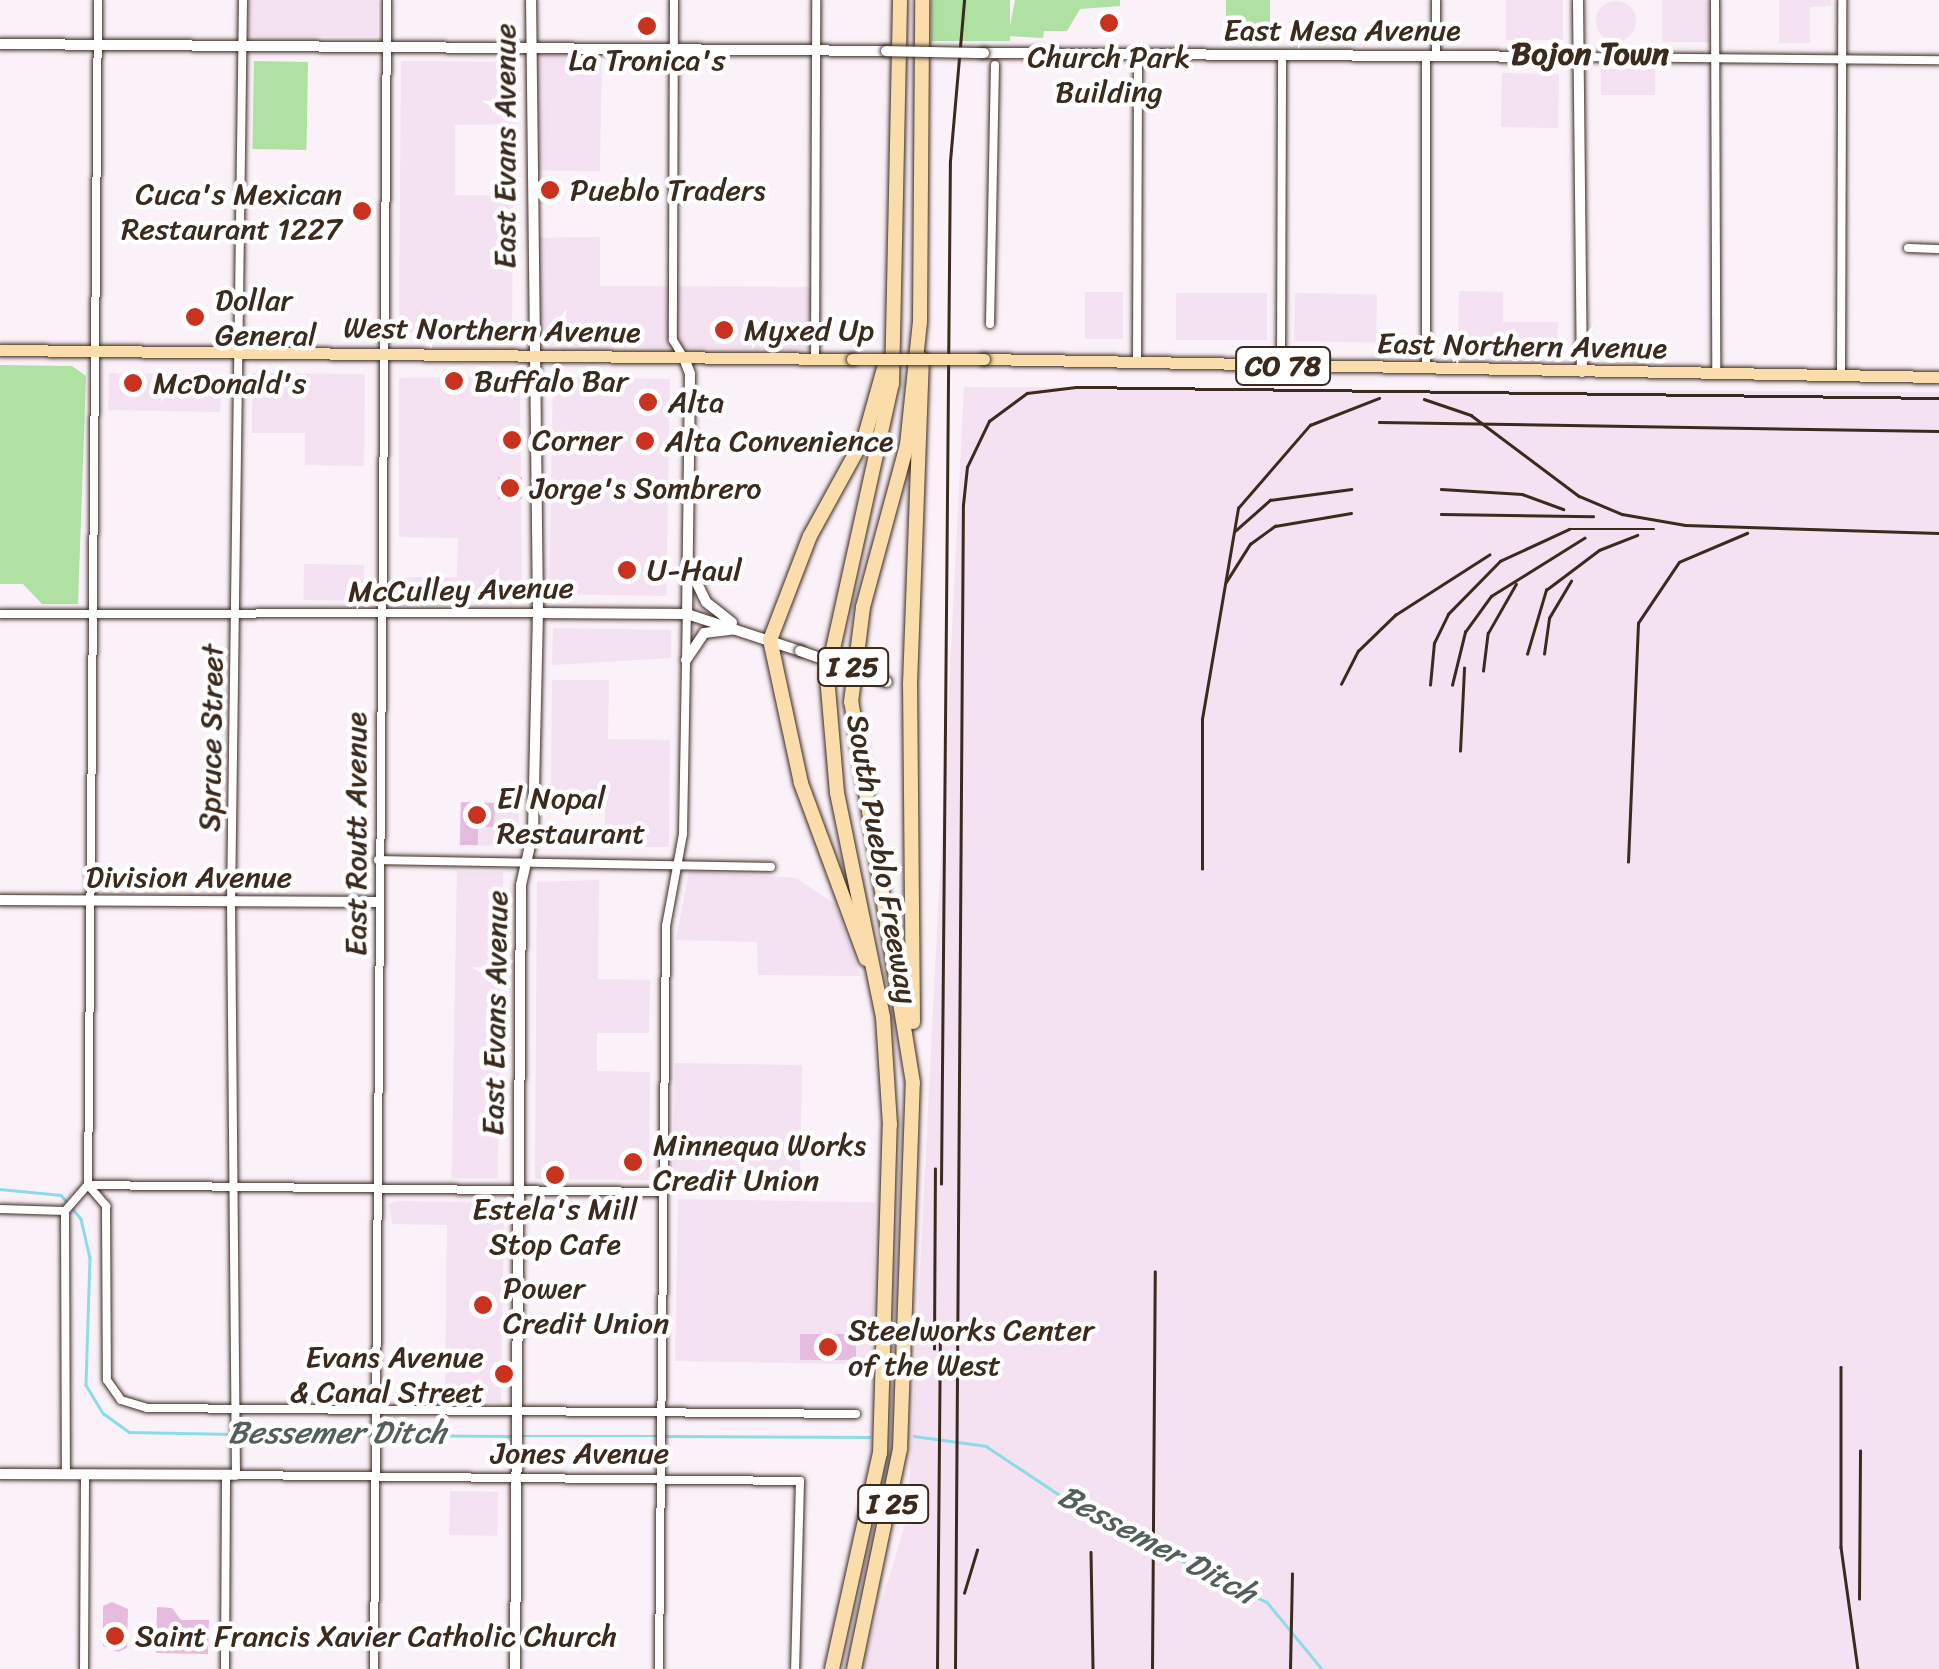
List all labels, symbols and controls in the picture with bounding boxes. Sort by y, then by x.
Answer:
marker: Church Park Building [1098,12,1120,34]
street label: East Mesa Avenue [1223,12,1461,48]
marker: La Tronica's [636,15,658,37]
street label: East Evans Avenue [487,24,523,268]
district label: Bojon Town [1510,35,1670,73]
place label: Church Park Building [1028,39,1190,110]
place label: La Tronica's [568,42,726,78]
place label: Pueblo Traders [570,172,766,208]
place label: Cuca's Mexican Restaurant 1227 [121,176,342,246]
marker: Pueblo Traders [539,179,561,201]
marker: Cuca's Mexican Restaurant 1227 [351,200,373,222]
place label: Dollar General [215,282,317,352]
marker: Dollar General [184,306,206,328]
street label: West Northern Avenue [343,309,641,351]
place label: Myxed Up [744,312,874,348]
marker: Myxed Up [713,319,735,341]
street label: East Northern Avenue [1376,325,1668,367]
road number: CO 78 [1233,343,1333,389]
place label: Buffalo Bar [474,363,628,399]
place label: McDonald's [153,365,306,401]
marker: Buffalo Bar [443,370,465,392]
marker: McDonald's [122,372,144,394]
place label: Alta [668,384,724,420]
marker: Alta [637,391,659,413]
place label: Corner [532,422,622,458]
place label: Alta Convenience [665,423,895,459]
marker: Corner [501,429,523,451]
marker: Alta Convenience [634,430,656,452]
place label: Jorge's Sombrero [530,470,762,506]
marker: Jorge's Sombrero [499,477,521,499]
place label: U-Haul [647,552,742,588]
marker: U-Haul [616,559,638,581]
street label: McCulley Avenue [348,570,574,610]
street label: Spruce Street [191,643,231,833]
road number: I 25 [816,644,890,690]
street label: South Pueblo Freeway [839,711,925,1007]
street label: East Routt Avenue [338,712,374,956]
place label: El Nopal Restaurant [497,780,645,850]
marker: El Nopal Restaurant [466,804,488,826]
street label: Division Avenue [86,859,292,895]
street label: East Evans Avenue [475,891,515,1135]
place label: Minnequa Works Credit Union [653,1127,866,1198]
marker: Minnequa Works Credit Union [622,1151,644,1173]
marker: Estela's Mill Stop Cafe [544,1164,566,1186]
place label: Estela's Mill Stop Cafe [472,1191,638,1262]
place label: Power Credit Union [503,1270,669,1340]
marker: Power Credit Union [472,1294,494,1316]
place label: Steelworks Center of the West [848,1312,1094,1382]
marker: Steelworks Center of the West [817,1336,839,1358]
place label: Evans Avenue & Canal Street [289,1339,484,1410]
marker: Evans Avenue & Canal Street [493,1363,515,1385]
water label: Bessemer Ditch [228,1414,446,1452]
street label: Jones Avenue [491,1435,669,1471]
water label: Bessemer Ditch [1051,1477,1263,1613]
road number: I 25 [856,1481,930,1527]
place label: Saint Francis Xavier Catholic Church [135,1618,619,1654]
marker: Saint Francis Xavier Catholic Church [104,1625,126,1647]

